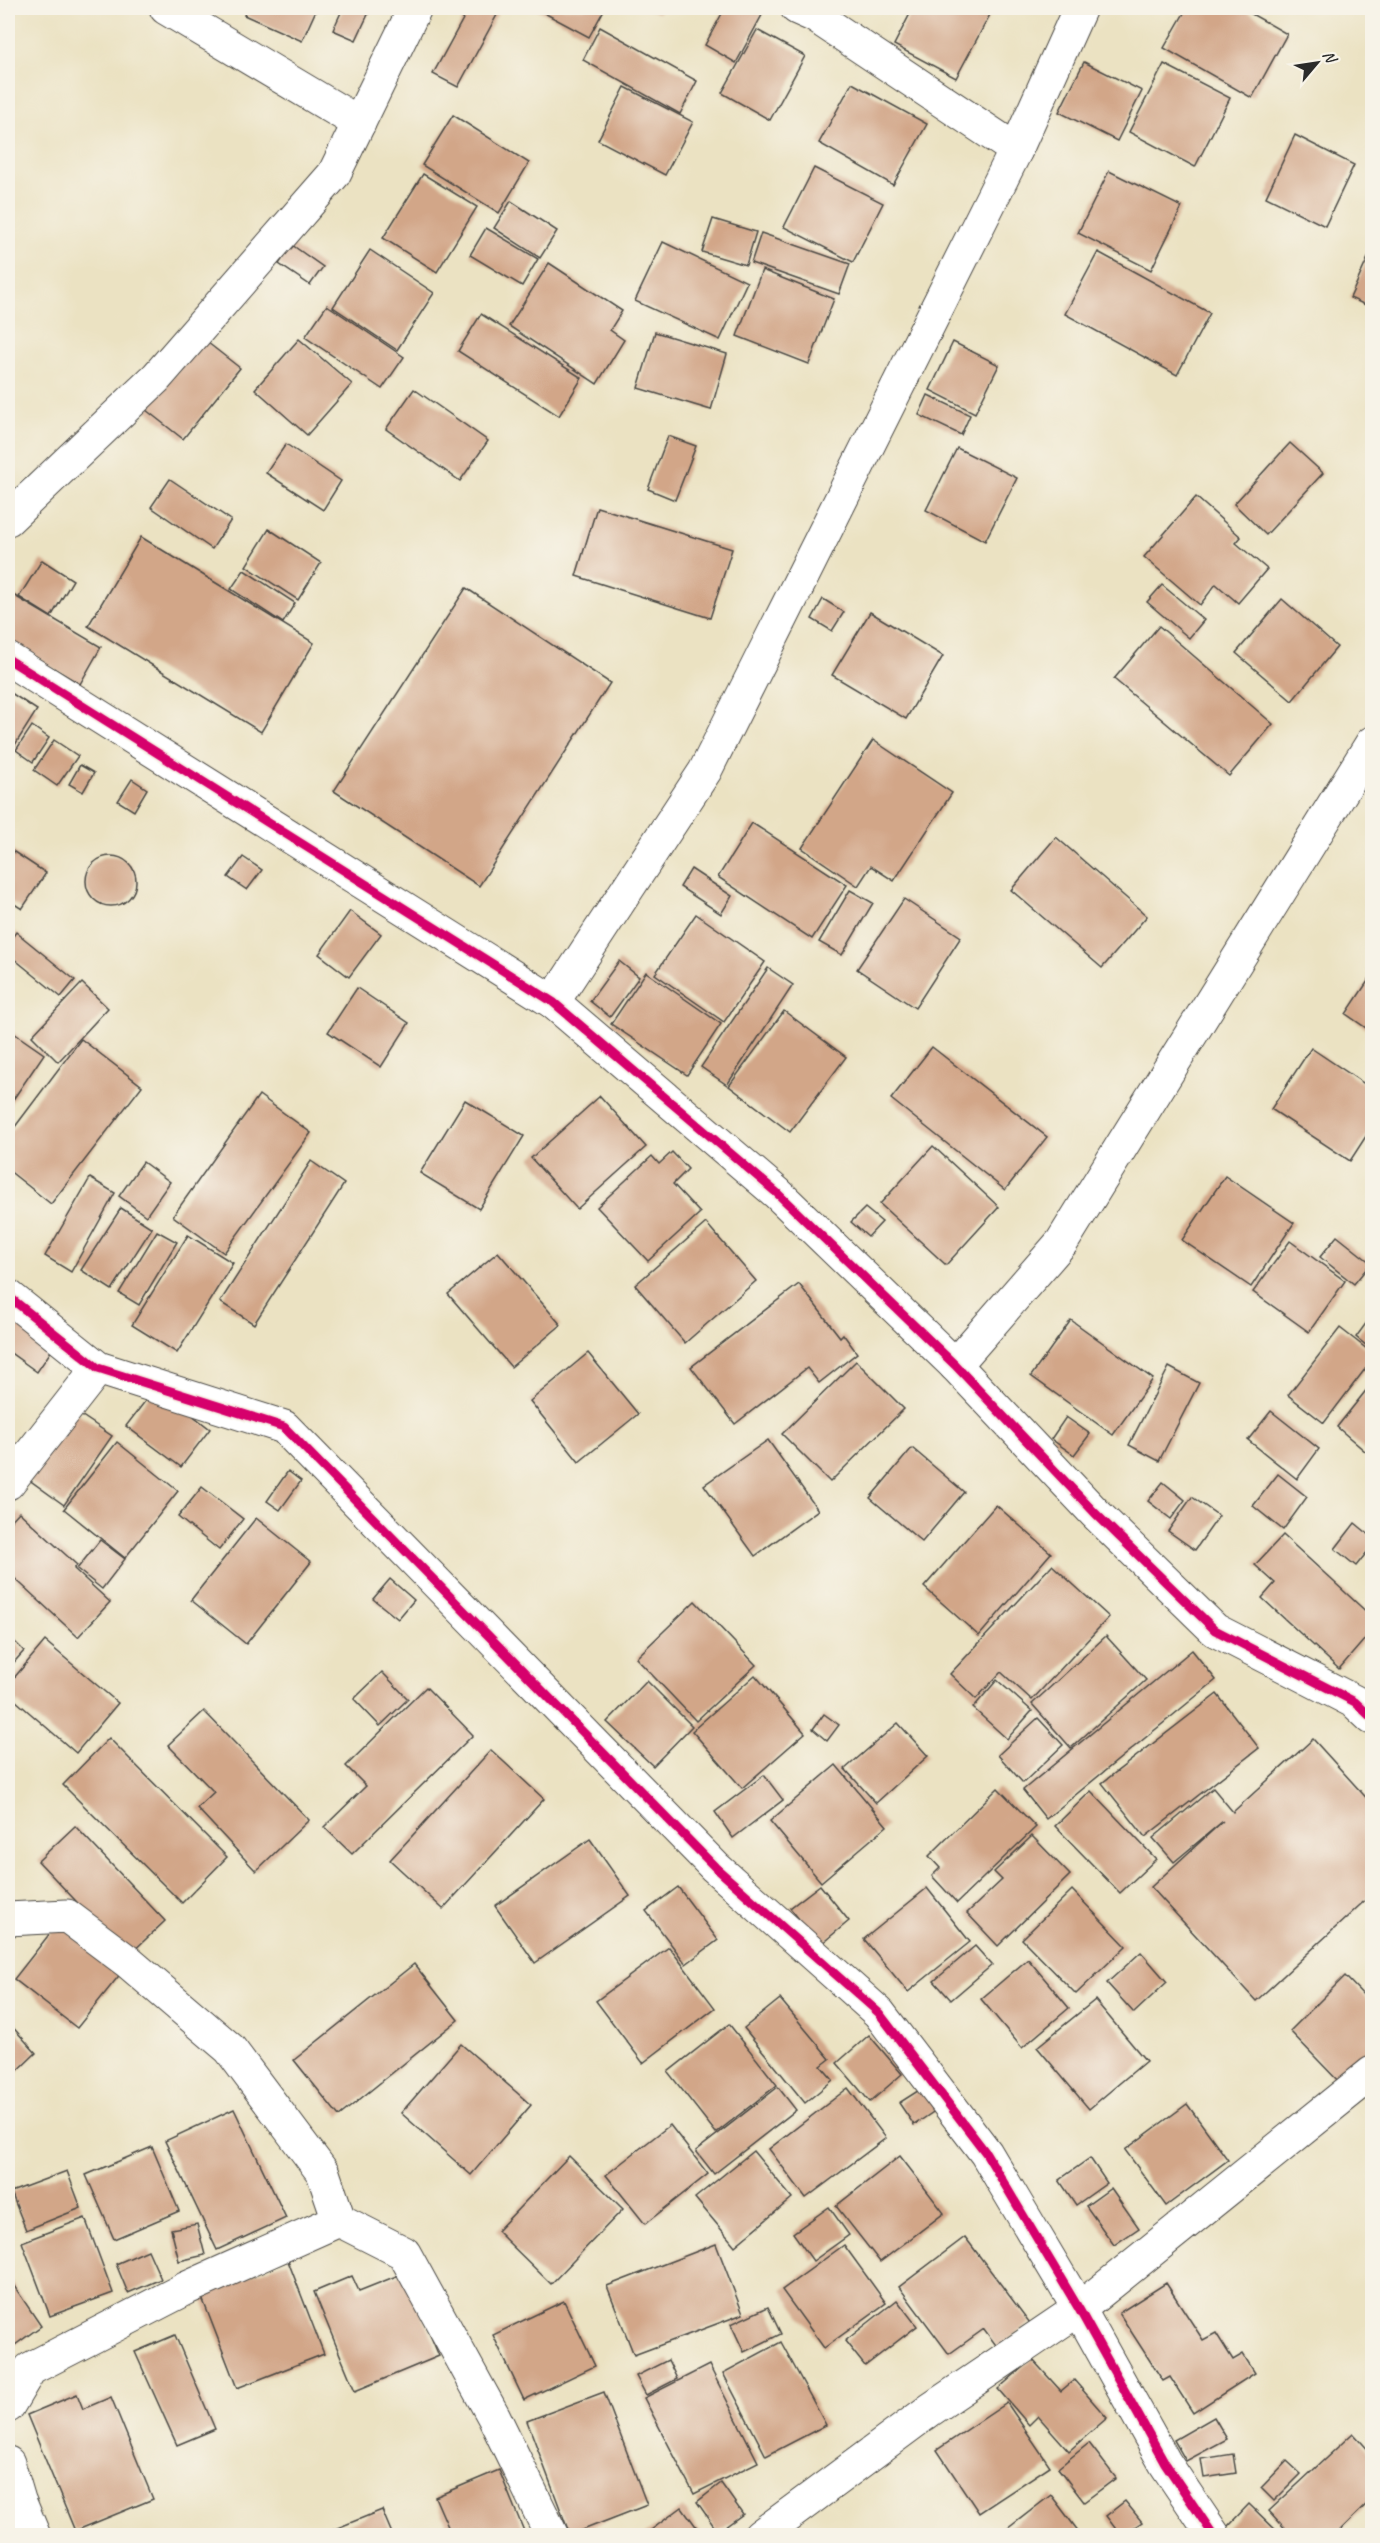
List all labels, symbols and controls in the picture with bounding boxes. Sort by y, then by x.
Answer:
north arrow [1287,33,1347,93]
text: N [1318,47,1342,68]

